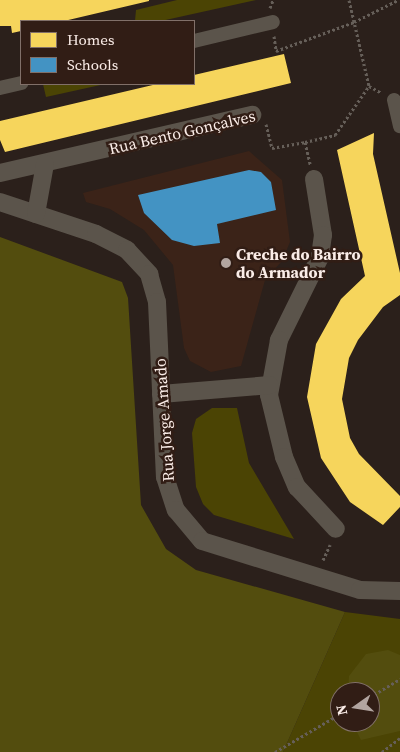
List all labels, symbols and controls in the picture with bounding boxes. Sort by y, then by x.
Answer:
legend [20,20,195,85]
text: Homes [67,29,114,50]
text: Schools [67,54,118,75]
street label: Rua Bento Gonçalves [107,106,257,158]
place label: Creche do Bairro do Armador [236,244,360,282]
marker: Creche do Bairro do Armador [220,257,232,269]
street label: Rua Jorge Amado [150,358,178,482]
north arrow [330,682,380,732]
text: N [330,703,352,717]

